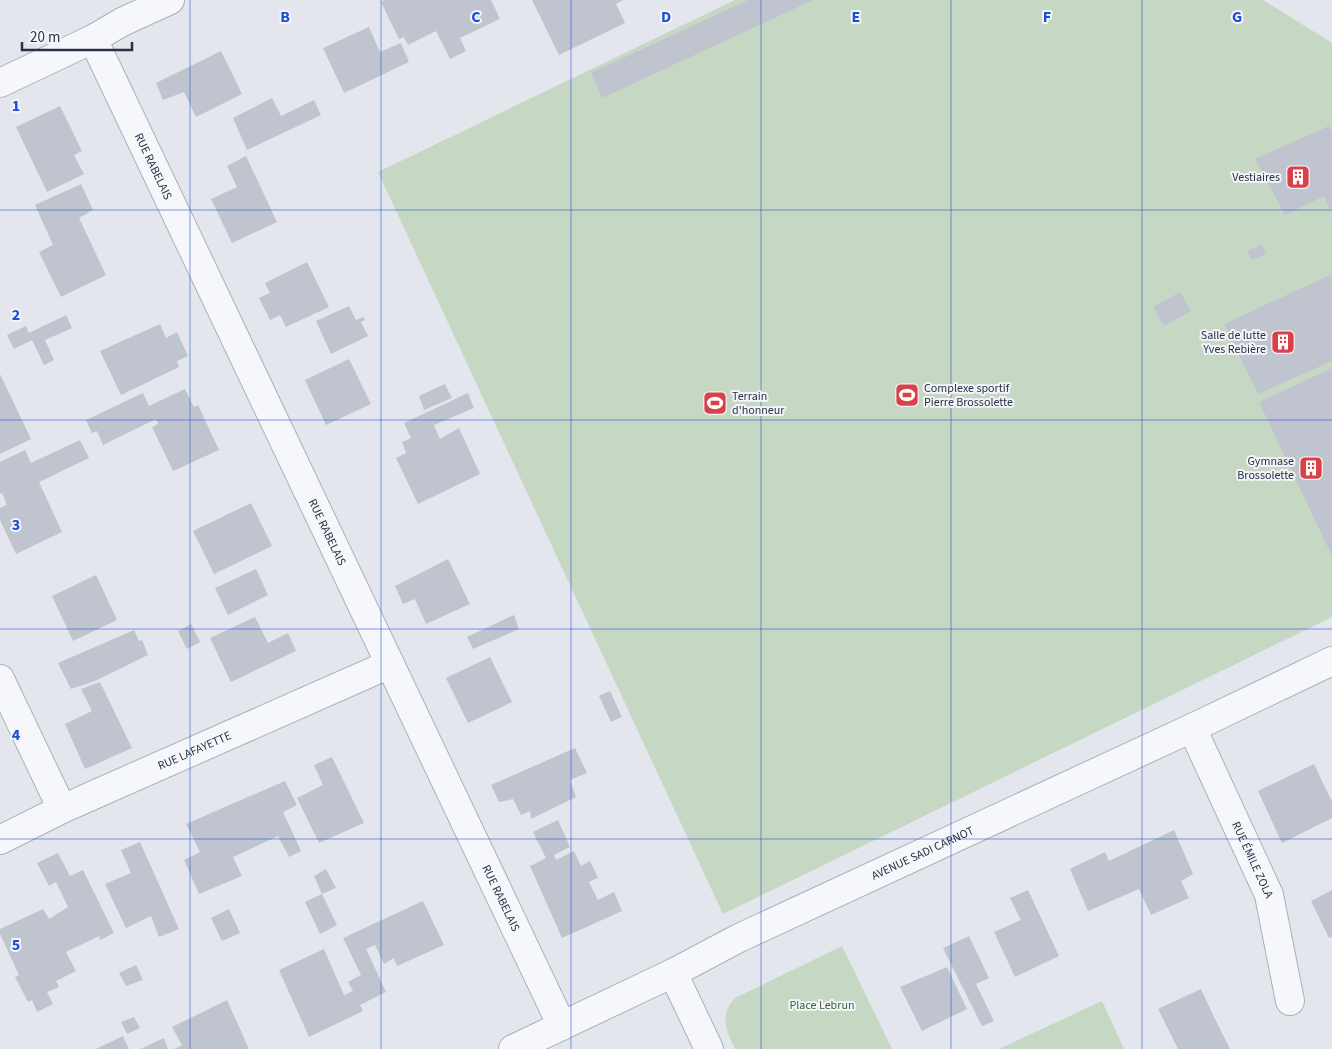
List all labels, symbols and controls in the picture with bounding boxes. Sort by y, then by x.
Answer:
text: B [280,6,290,28]
text: C [471,6,481,28]
text: D [661,6,671,28]
text: E [852,6,860,28]
text: F [1043,6,1051,28]
text: G [1232,6,1242,28]
scale bar [22,20,132,52]
text: 20 m [30,27,60,48]
text: 1 [12,95,20,117]
street label: RUE RABELAIS [130,130,177,203]
building icon: Vestiaires [1285,164,1311,190]
place label: Vestiaires [1232,169,1280,186]
text: 2 [12,304,20,326]
place label: Salle de lutte Yves Rebière [1201,327,1266,358]
building icon: Salle de lutte Yves Rebière [1270,329,1296,355]
place label: Complexe sportif Pierre Brossolette [924,380,1013,411]
sports icon: Complexe sportif Pierre Brossolette [894,382,920,408]
place label: Terrain d'honneur [732,388,785,419]
sports icon: Terrain d'honneur [702,390,728,416]
place label: Gymnase Brossolette [1237,453,1294,484]
building icon: Gymnase Brossolette [1298,455,1324,481]
street label: RUE RABELAIS [304,496,350,568]
text: 3 [12,514,20,536]
text: 4 [12,724,21,746]
street label: RUE LAFAYETTE [155,727,234,774]
street label: RUE ÉMILE ZOLA [1228,819,1278,901]
street label: AVENUE SADI CARNOT [868,822,977,884]
street label: RUE RABELAIS [478,862,524,934]
text: 5 [12,934,20,956]
park label: Place Lebrun [789,997,855,1014]

